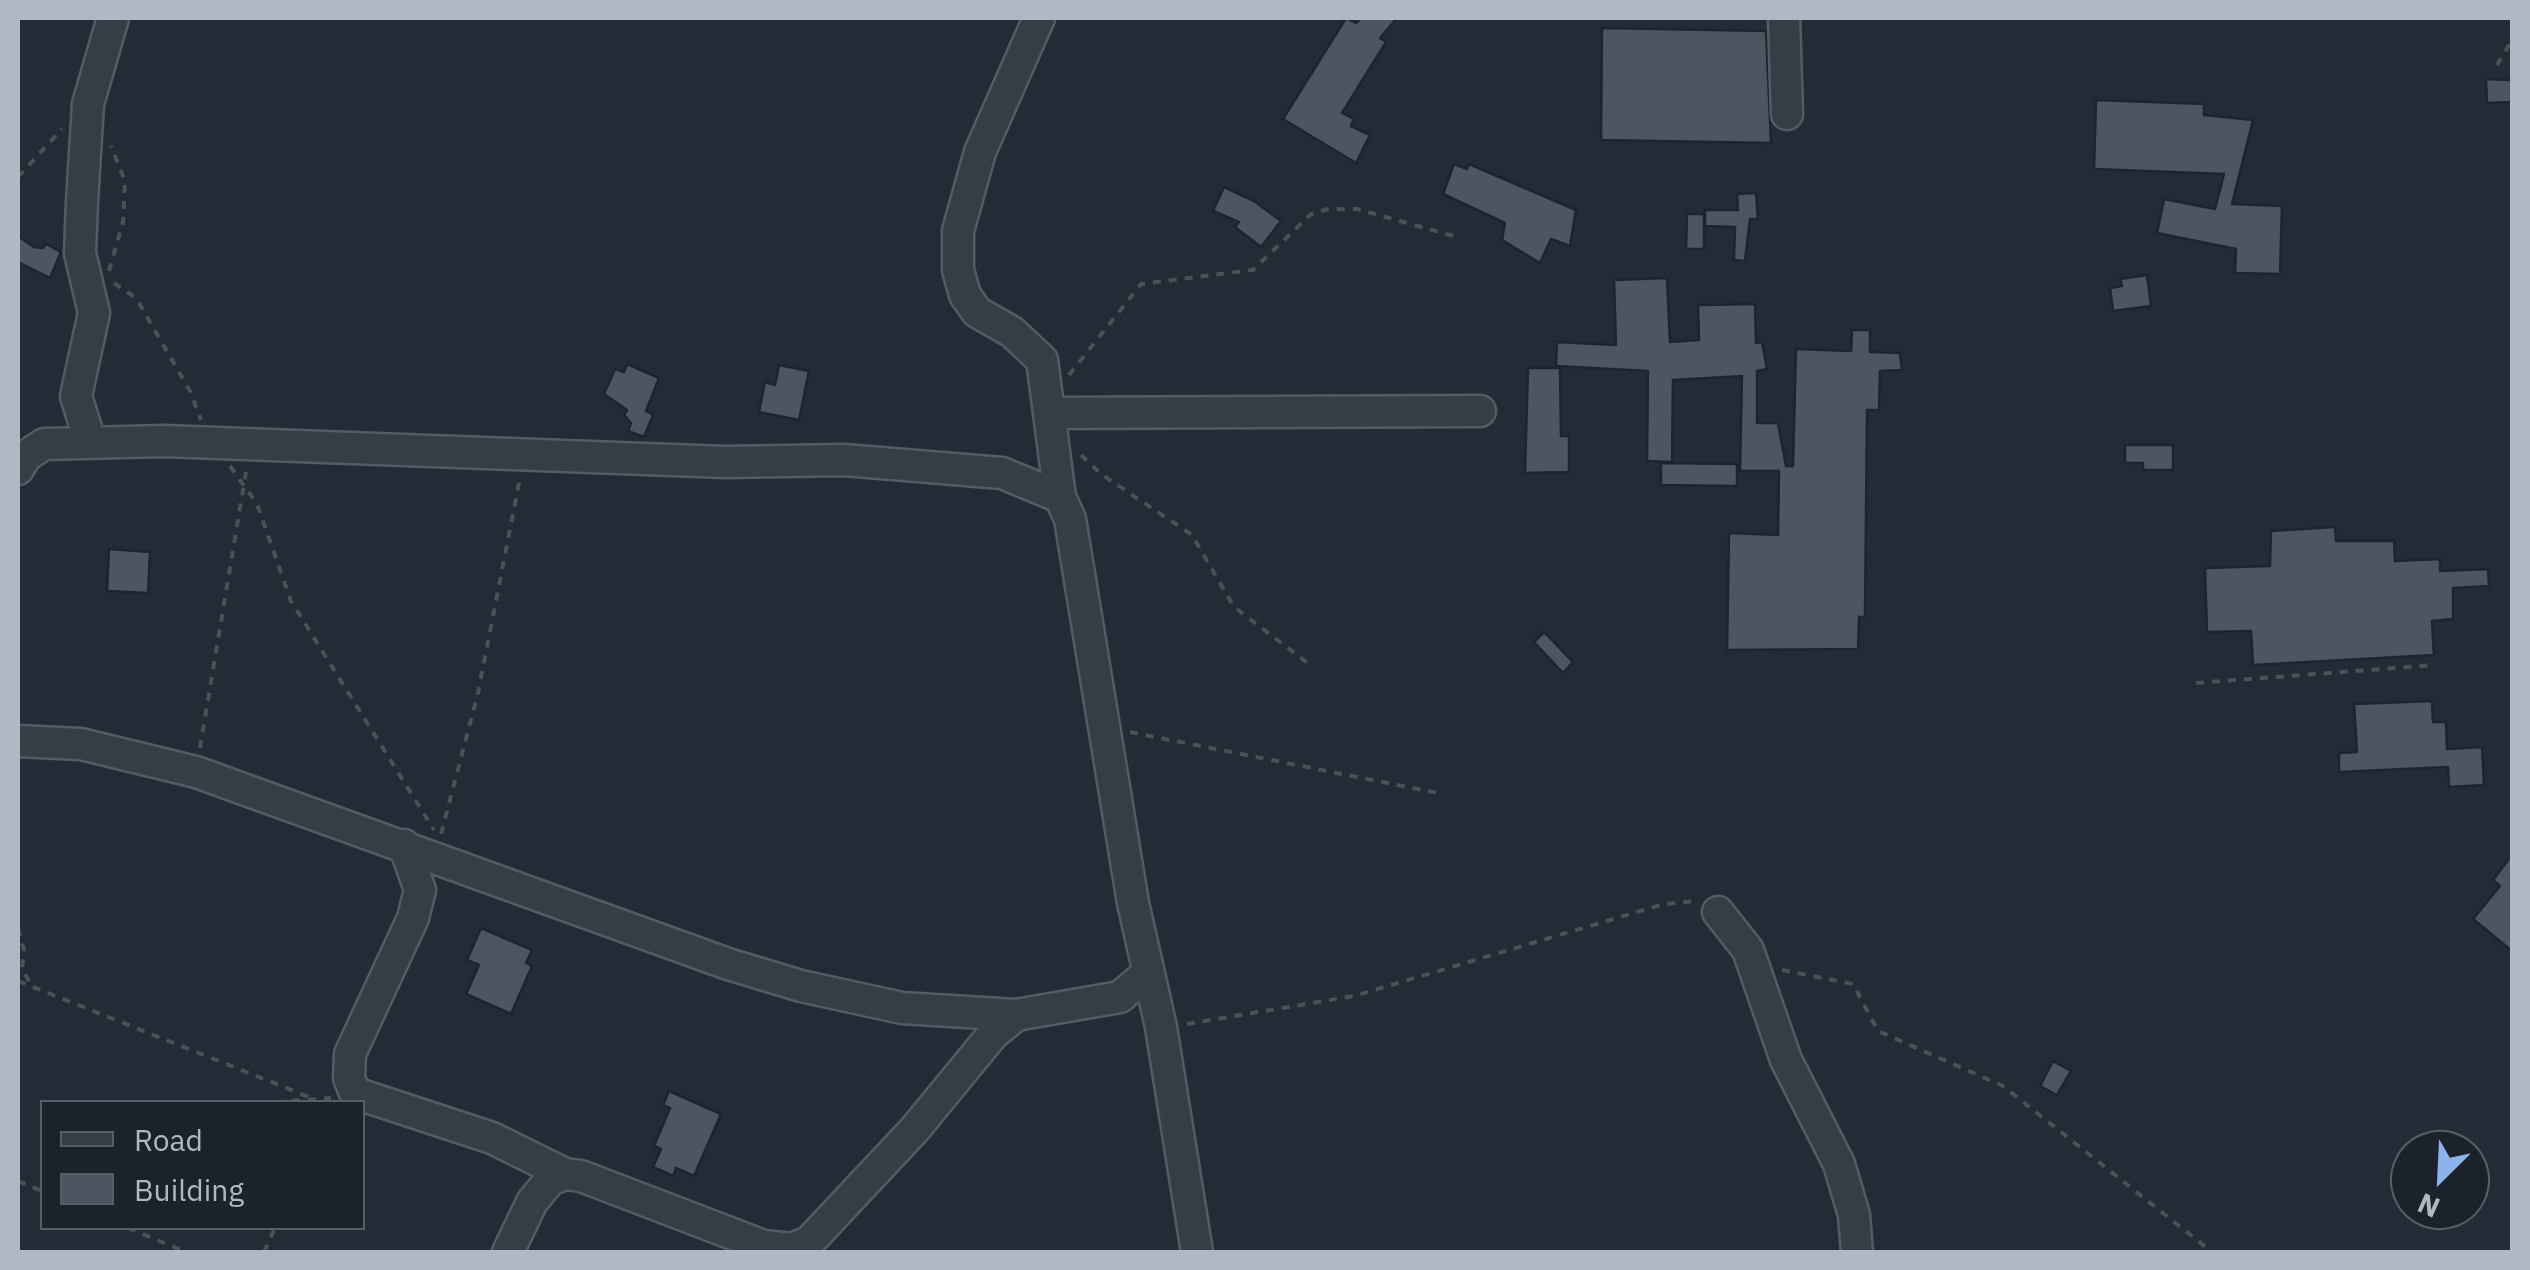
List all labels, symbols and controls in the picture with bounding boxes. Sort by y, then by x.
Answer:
legend [40,1100,365,1230]
text: Road [134,1120,203,1159]
north arrow [2390,1130,2490,1230]
text: Building [134,1170,244,1209]
text: N [2412,1185,2445,1227]

